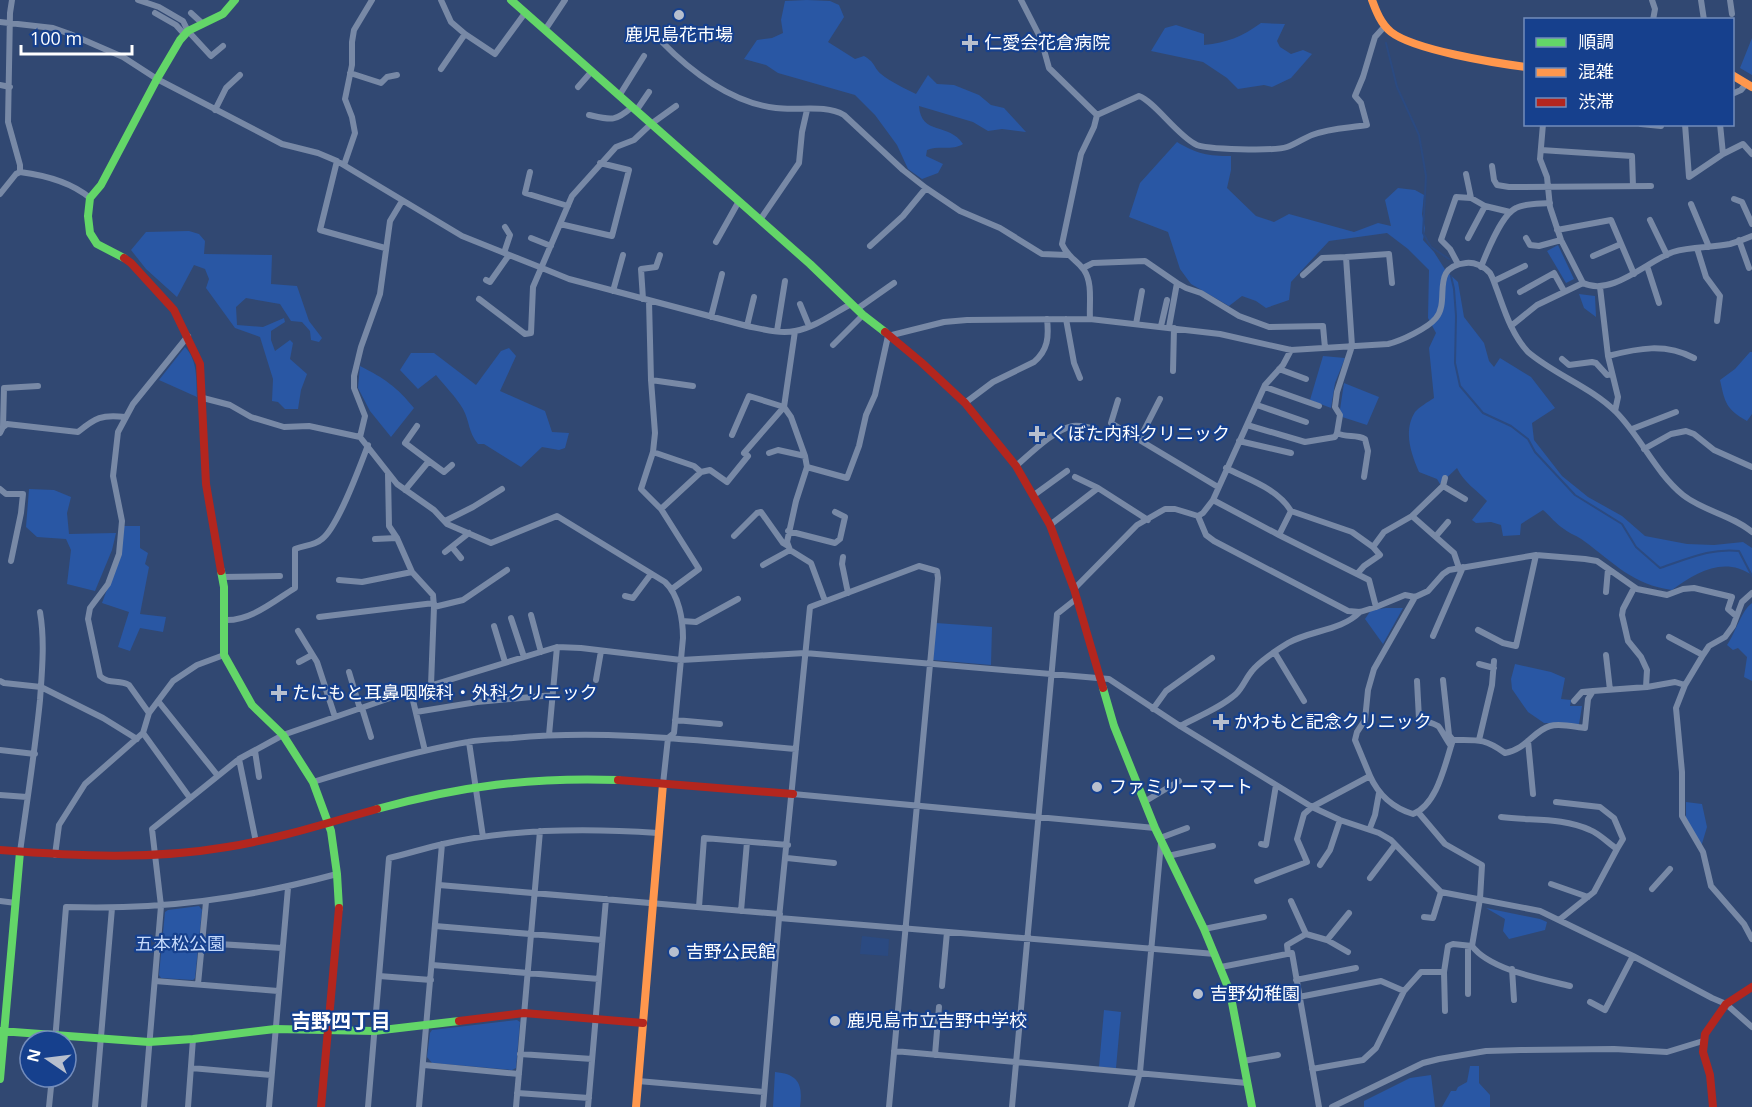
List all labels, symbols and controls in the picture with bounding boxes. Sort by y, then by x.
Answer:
marker: 鹿児島花市場 [672,8,686,22]
scale bar [21,18,132,56]
legend [1524,18,1734,126]
place label: 鹿児島花市場 [625,22,733,46]
text: 100 m [30,26,82,50]
text: 順調 [1578,29,1614,53]
place label: 仁愛会花倉病院 [984,30,1110,54]
marker: 仁愛会花倉病院 [961,34,979,52]
text: 混雑 [1578,59,1614,83]
text: 渋滞 [1578,89,1614,113]
place label: くぼた内科クリニック [1050,421,1230,445]
marker: くぼた内科クリニック [1028,425,1046,443]
place label: たにもと耳鼻咽喉科・外科クリニック [292,680,598,704]
marker: たにもと耳鼻咽喉科・外科クリニック [270,684,288,702]
place label: かわもと記念クリニック [1234,709,1432,733]
marker: かわもと記念クリニック [1212,713,1230,731]
place label: ファミリーマート [1109,774,1253,798]
marker: ファミリーマート [1090,780,1104,794]
park label: 五本松公園 [135,931,225,955]
place label: 吉野公民館 [686,939,776,963]
marker: 吉野公民館 [667,945,681,959]
place label: 吉野幼稚園 [1210,981,1300,1005]
marker: 吉野幼稚園 [1191,987,1205,1001]
district label: 吉野四丁目 [291,1007,391,1034]
place label: 鹿児島市立吉野中学校 [847,1008,1027,1032]
marker: 鹿児島市立吉野中学校 [828,1014,842,1028]
north arrow [18,1029,78,1089]
text: N [21,1046,46,1064]

